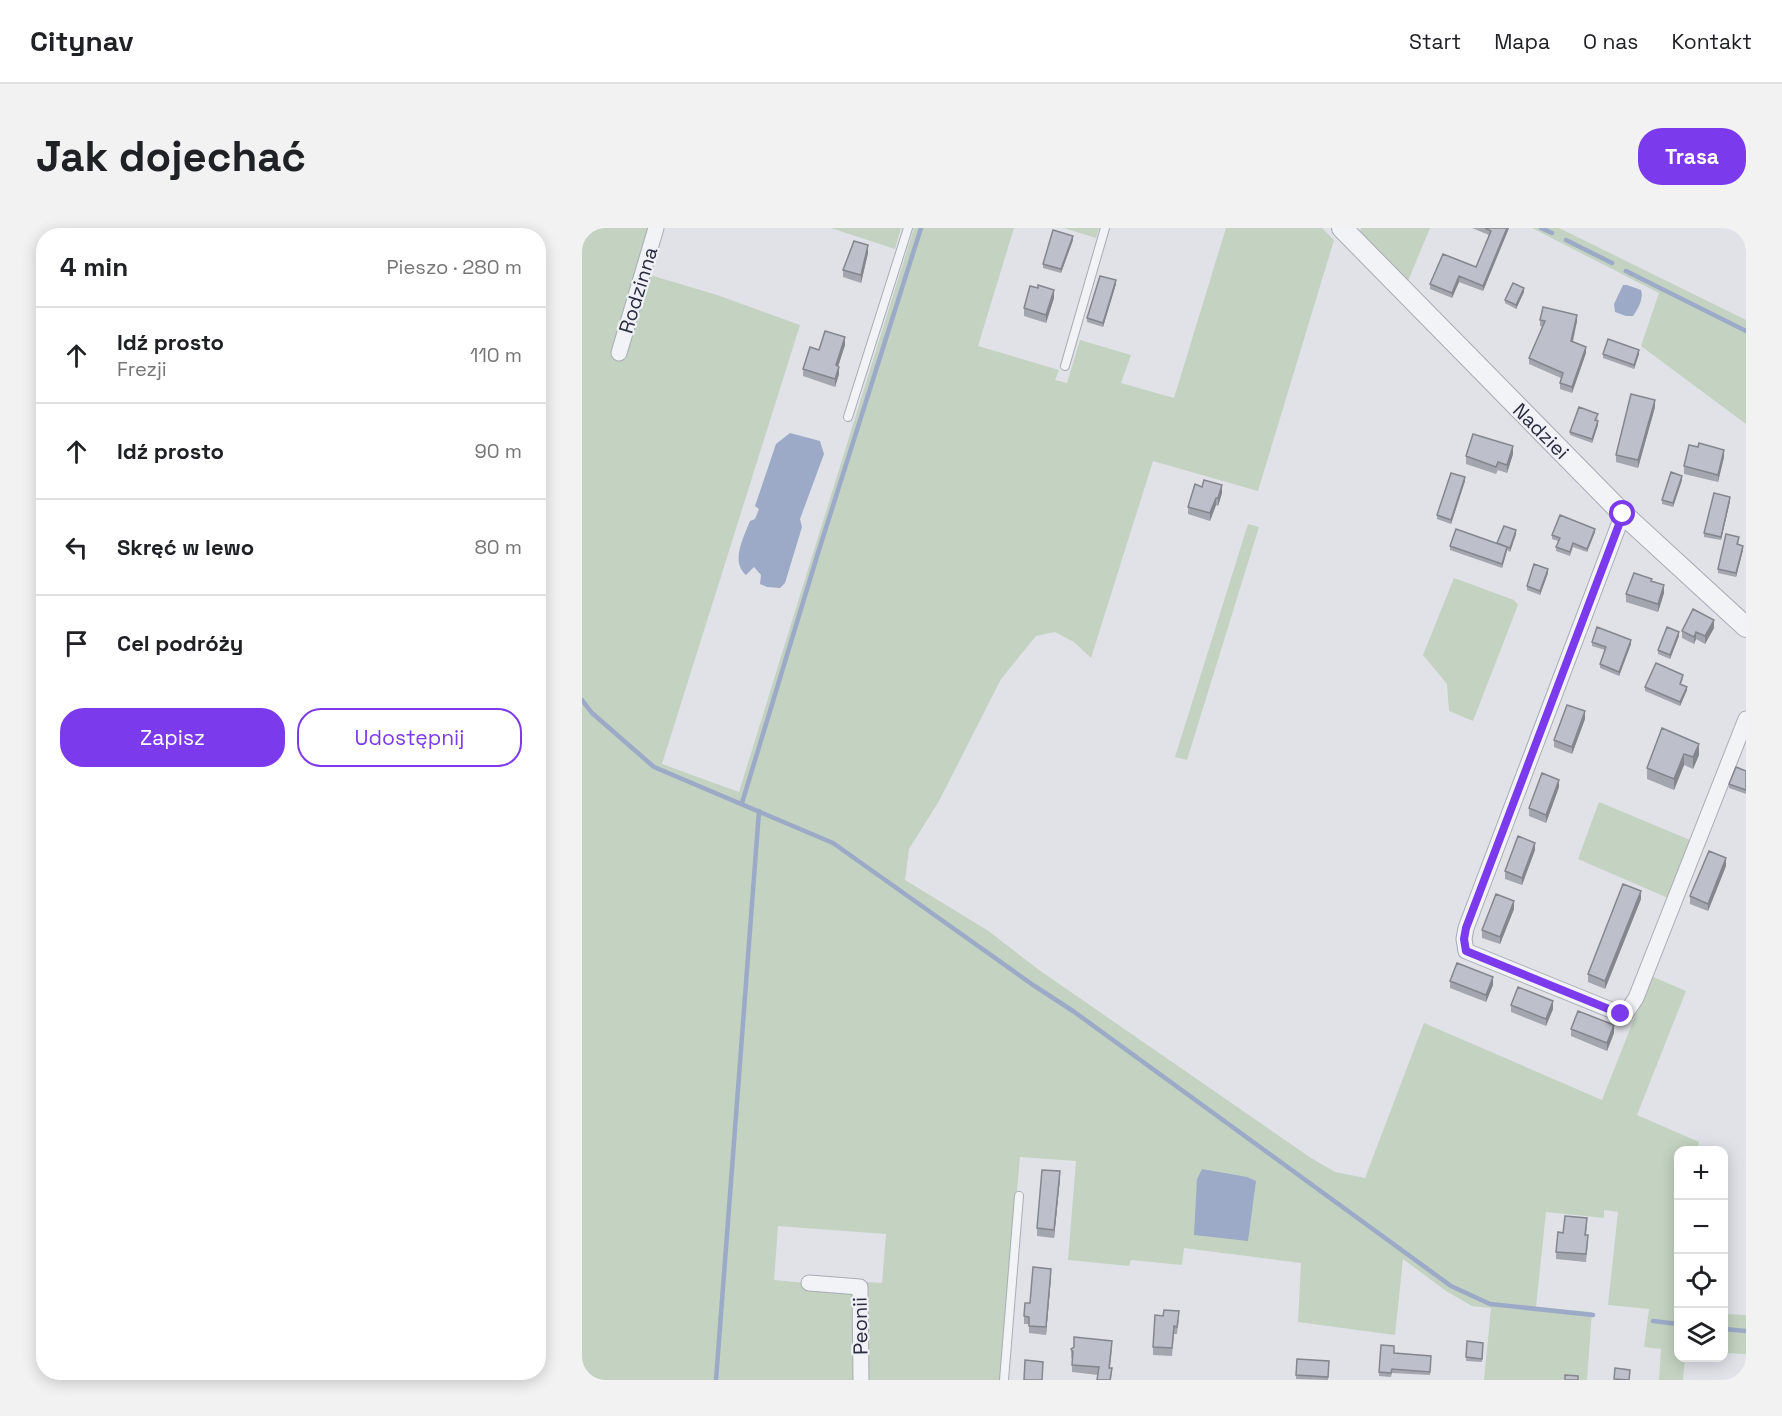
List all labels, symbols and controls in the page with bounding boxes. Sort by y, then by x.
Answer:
text: Citynav [30,23,134,59]
text: Start [1409,28,1461,55]
text: Mapa [1494,28,1550,55]
text: O nas [1583,28,1638,55]
text: Kontakt [1671,28,1752,55]
button: Trasa [1638,128,1746,185]
text: Jak dojechać [36,130,306,183]
street label: Rodzinna [613,244,663,336]
text: 4 min [60,250,128,284]
text: Pieszo · 280 m [387,254,522,280]
text: Idź prosto [117,328,224,356]
icon: ahead [60,339,93,372]
text: 110 m [470,342,522,368]
text: Frezji [117,356,167,382]
street label: Nadziei [1507,397,1575,465]
icon: ahead [60,435,93,468]
text: Idź prosto [117,437,224,465]
text: 90 m [475,438,522,464]
route start [1609,500,1635,526]
icon: left [60,531,93,564]
text: Skręć w lewo [117,533,254,561]
text: 80 m [474,534,522,560]
icon: arrive [60,627,93,660]
text: Cel podróży [117,629,243,657]
button: Zapisz [60,708,285,767]
button: Udostępnij [297,708,522,767]
route end [1607,1000,1633,1026]
map controls [1674,1146,1728,1362]
button: + [1674,1146,1728,1200]
button: − [1674,1200,1728,1254]
button: locate [1674,1254,1728,1308]
street label: Peonii [846,1297,874,1355]
button: layers [1674,1308,1728,1362]

